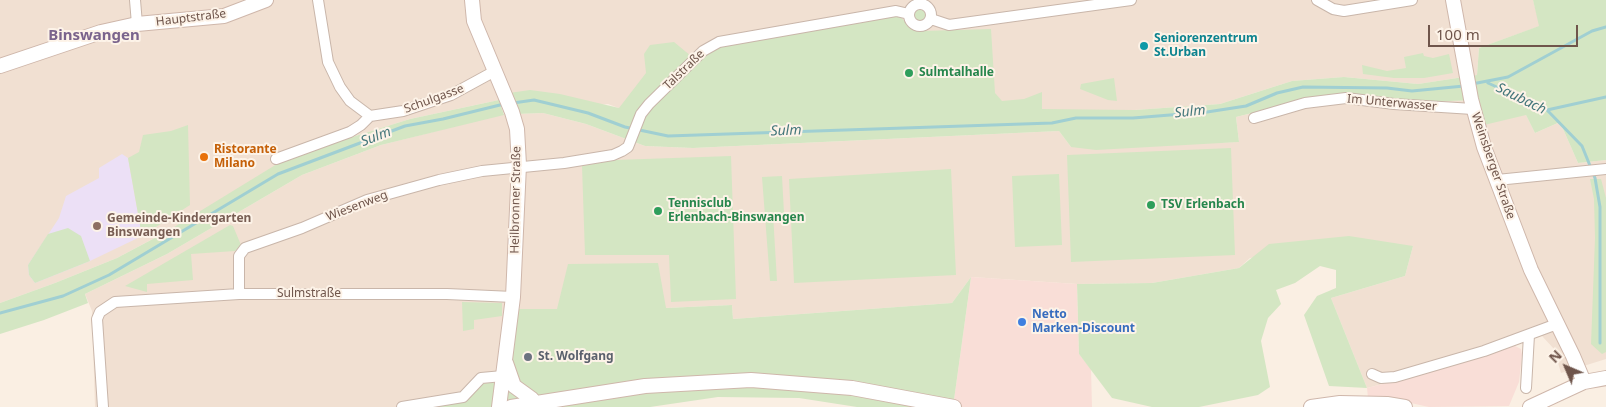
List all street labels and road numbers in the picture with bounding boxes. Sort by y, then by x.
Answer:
street label: Hauptstraße [155,7,227,29]
street label: Talstraße [661,47,707,93]
street label: Schulgasse [402,82,466,116]
street label: Im Unterwasser [1347,92,1437,114]
street label: Weinsberger Straße [1468,111,1518,221]
street label: Heilbronner Straße [508,146,524,254]
street label: Wiesenweg [324,188,390,224]
street label: Sulmstraße [277,287,341,301]

